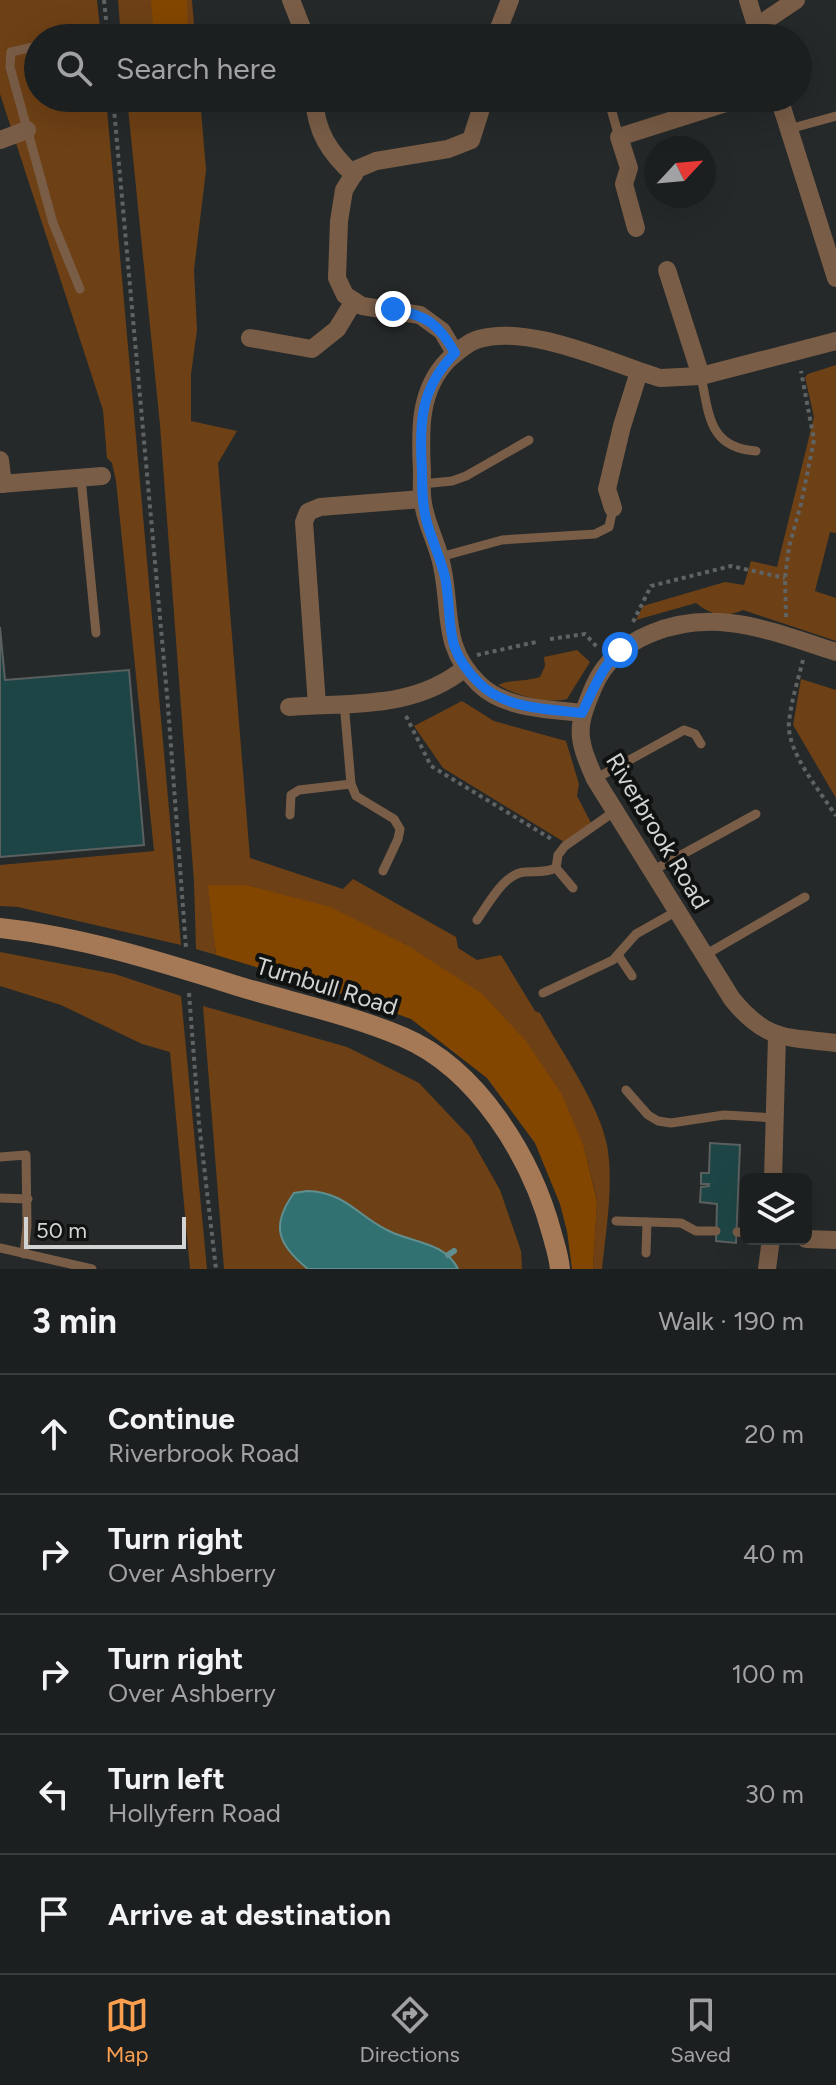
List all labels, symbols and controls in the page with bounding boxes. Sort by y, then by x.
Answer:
search box [24,24,812,112]
icon: search [52,46,96,90]
text: Search here [116,50,276,87]
north arrow [644,136,716,208]
route end [375,291,411,327]
route start [602,632,638,668]
street label: Riverbrook Road [600,748,716,914]
street label: Turnbull Road [253,951,401,1021]
map controls [740,1173,812,1245]
button: layers [740,1173,812,1245]
scale bar [24,1213,186,1249]
text: 50 m [36,1217,87,1244]
text: 3 min [32,1301,117,1342]
text: Walk · 190 m [658,1305,804,1337]
text: Continue [108,1400,235,1437]
icon: ahead [32,1412,76,1456]
text: 20 m [744,1418,804,1450]
text: Riverbrook Road [108,1437,300,1469]
text: Turn right [108,1520,243,1557]
icon: right [32,1532,76,1576]
text: 40 m [743,1538,804,1570]
text: Over Ashberry [108,1557,276,1589]
text: Turn right [108,1640,243,1677]
icon: right [32,1652,76,1696]
text: 100 m [731,1658,804,1690]
text: Over Ashberry [108,1677,276,1709]
text: Turn left [108,1760,225,1797]
icon: left [32,1772,76,1816]
text: 30 m [745,1778,804,1810]
text: Hollyfern Road [108,1797,281,1829]
icon: arrive [32,1892,76,1936]
text: Arrive at destination [108,1896,391,1933]
tab: Map [105,1993,149,2068]
tab: Directions [360,1993,460,2068]
tab: Saved [670,1993,731,2068]

